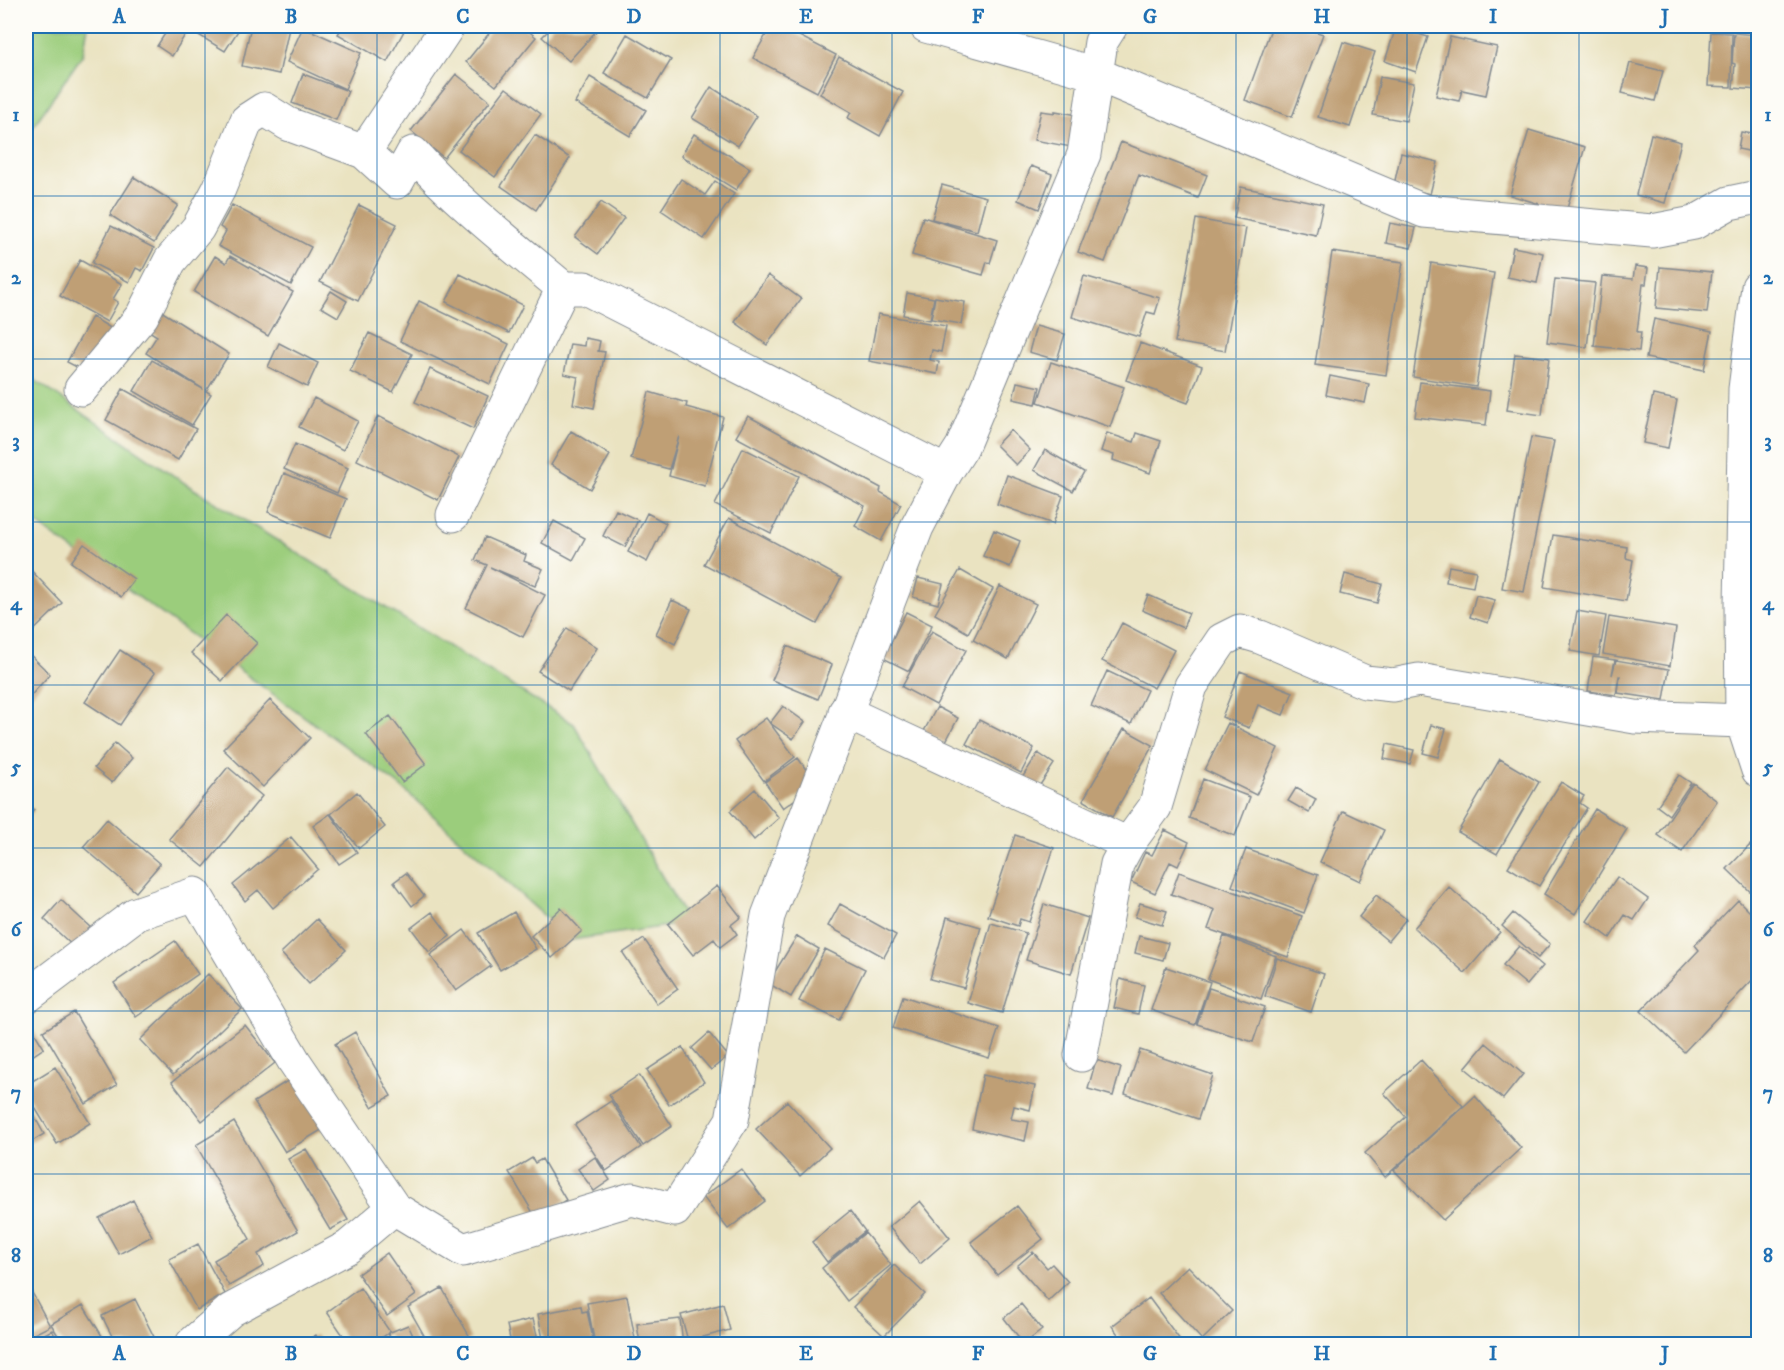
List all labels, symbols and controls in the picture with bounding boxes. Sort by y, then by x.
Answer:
text: A [112,5,127,30]
text: B [285,5,297,30]
text: C [456,5,470,30]
text: D [627,5,642,30]
text: E [799,5,813,30]
text: F [972,5,985,30]
text: G [1143,5,1157,30]
text: H [1314,5,1331,30]
text: I [1489,5,1497,30]
text: J [1659,5,1669,30]
text: 1 [12,103,20,128]
text: 1 [1764,103,1772,128]
text: 2 [11,266,22,291]
text: 2 [1763,266,1774,291]
text: 3 [12,429,20,454]
text: 3 [1764,429,1772,454]
text: 4 [10,592,23,617]
text: 4 [1762,592,1775,617]
text: 5 [10,755,21,780]
text: 5 [1762,755,1773,780]
text: 6 [11,918,23,943]
text: 6 [1763,918,1775,943]
text: 7 [11,1081,21,1106]
text: 7 [1763,1081,1773,1106]
text: 8 [11,1244,21,1269]
text: 8 [1763,1244,1773,1269]
text: A [112,1342,127,1367]
text: B [285,1342,297,1367]
text: C [456,1342,470,1367]
text: D [627,1342,642,1367]
text: E [799,1342,813,1367]
text: F [972,1342,985,1367]
text: G [1143,1342,1157,1367]
text: H [1314,1342,1331,1367]
text: I [1489,1342,1497,1367]
text: J [1659,1342,1669,1367]

